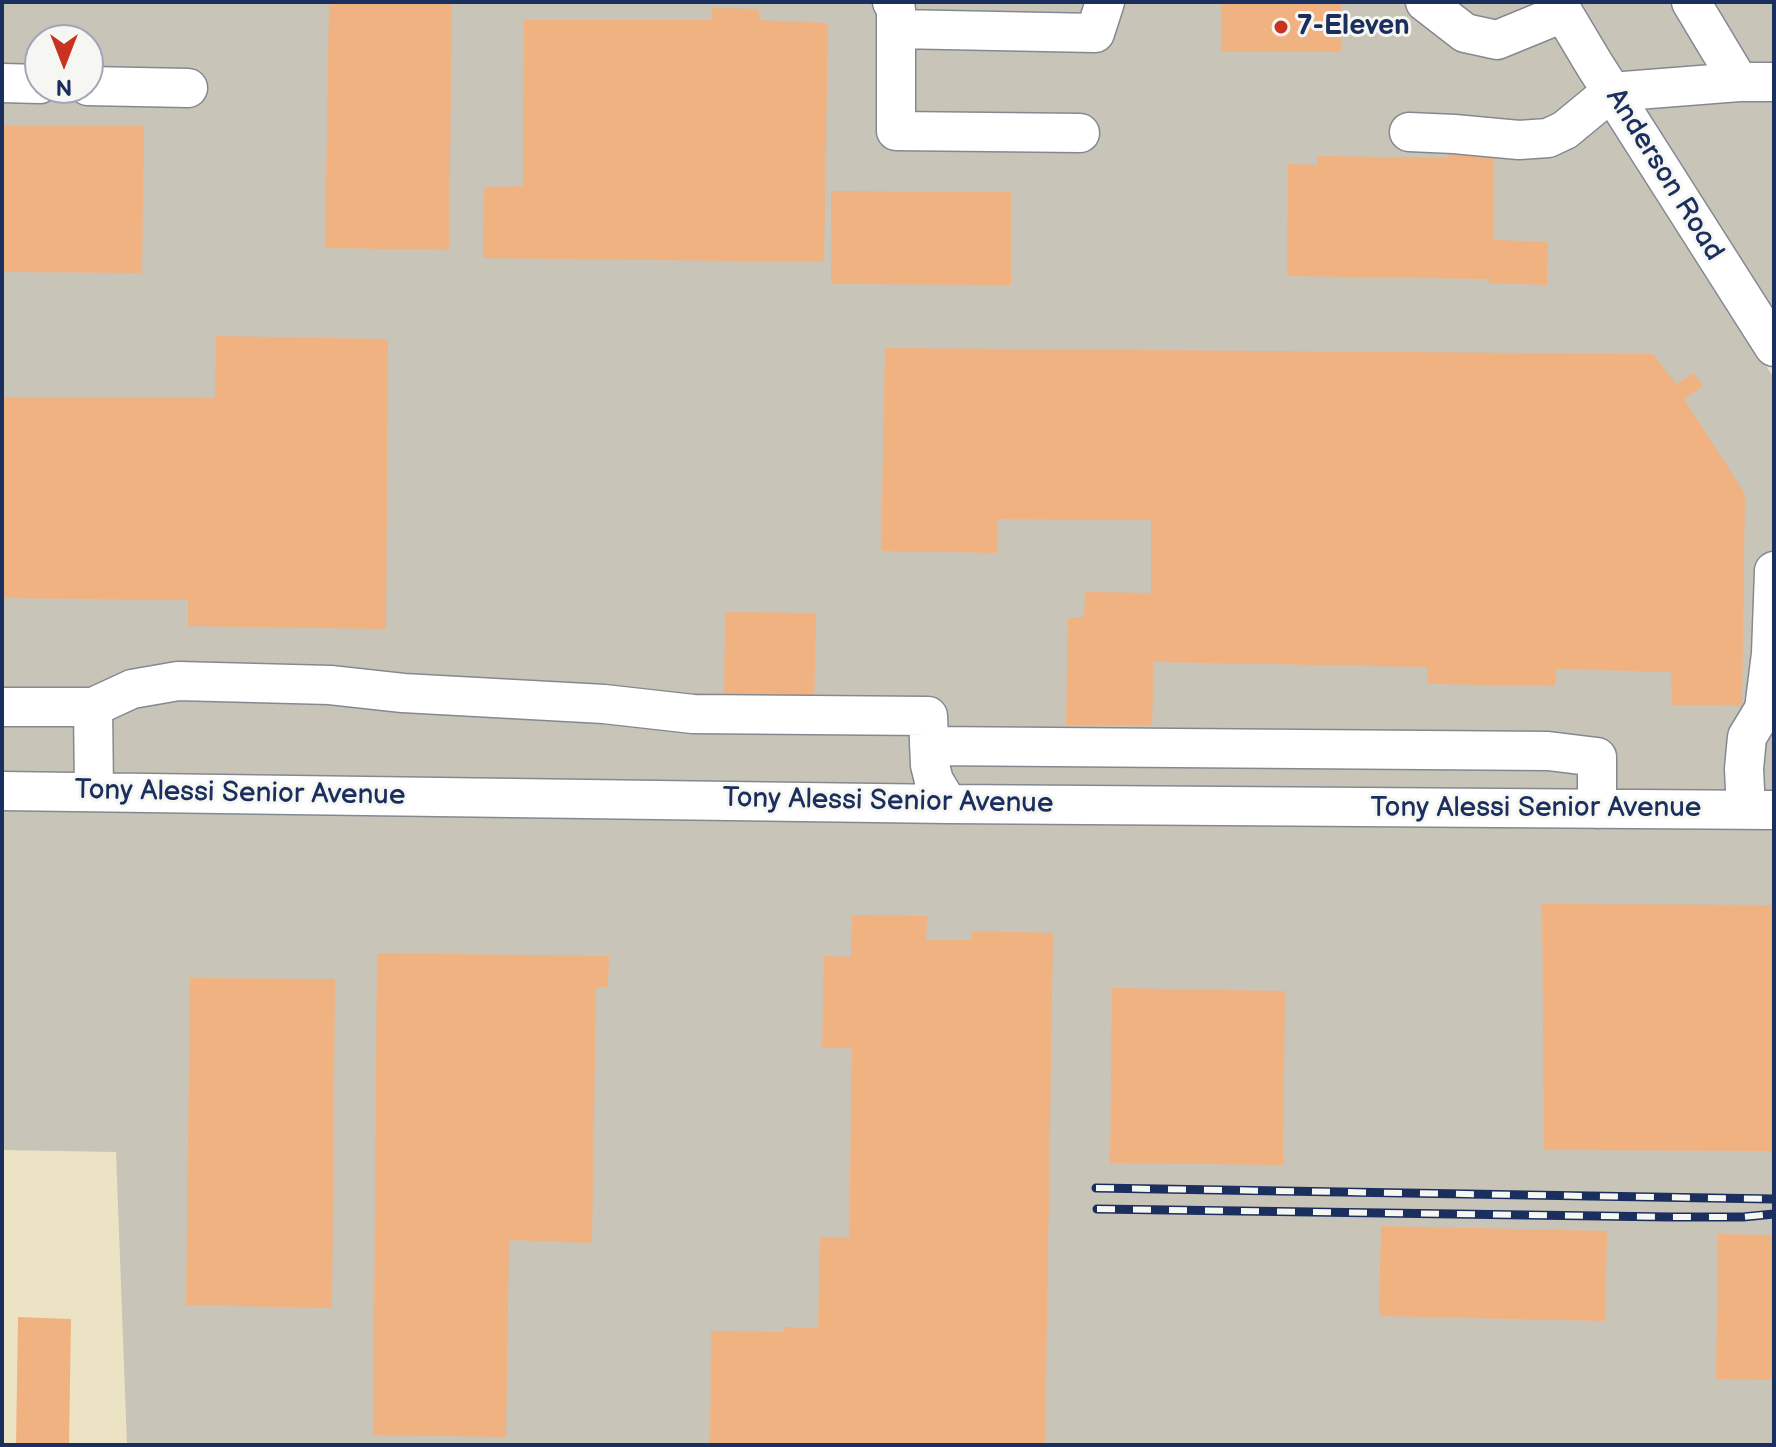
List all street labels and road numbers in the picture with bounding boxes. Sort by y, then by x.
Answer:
street label: Anderson Road [1598,83,1730,267]
street label: Tony Alessi Senior Avenue [74,774,406,814]
street label: Tony Alessi Senior Avenue [722,782,1054,822]
street label: Tony Alessi Senior Avenue [1371,792,1701,826]

